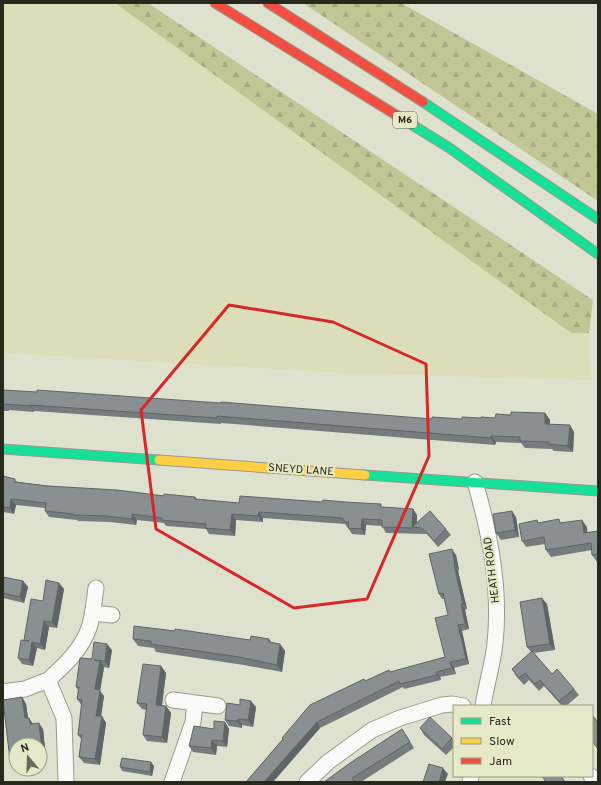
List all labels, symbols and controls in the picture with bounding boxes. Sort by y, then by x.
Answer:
road number: M6 [393,112,417,128]
street label: SNEYD LANE [268,461,334,479]
street label: HEATH ROAD [481,536,503,604]
legend [453,705,593,777]
text: Fast [489,714,511,730]
text: Slow [489,734,515,750]
north arrow [8,737,48,777]
text: N [19,741,31,756]
text: Jam [489,754,512,770]

